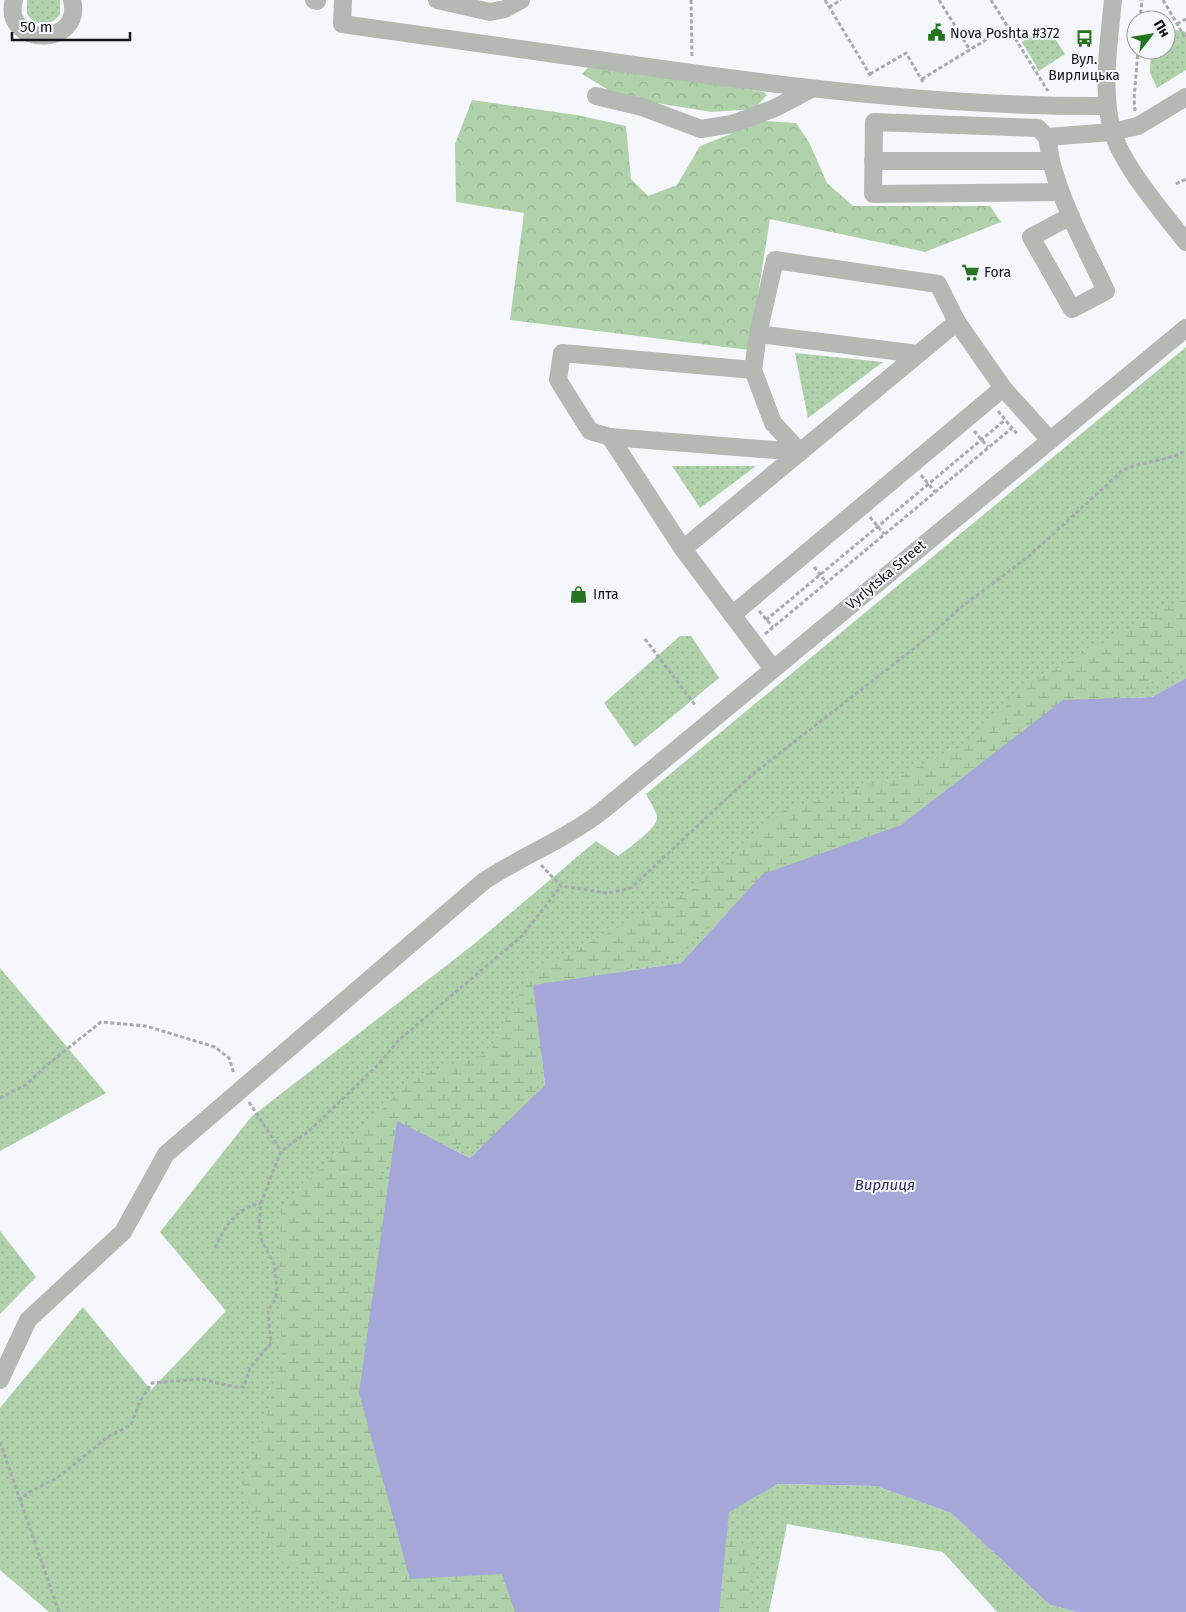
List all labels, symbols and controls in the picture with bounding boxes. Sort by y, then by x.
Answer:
scale bar [12,10,130,42]
north arrow [1126,10,1176,60]
text: Пн [1150,17,1174,40]
text: 50 m [20,18,53,36]
public building icon: Nova Poshta #372 [926,23,946,43]
place label: Nova Poshta #372 [950,25,1060,42]
bus stop icon: Вул. Вирлицька [1074,29,1094,49]
place label: Вул. Вирлицька [1048,51,1120,84]
supermarket icon: Fora [960,262,980,282]
place label: Fora [984,264,1011,281]
street label: Vyrlytska Street [843,536,930,613]
shop icon: Ілта [569,584,589,604]
place label: Ілта [593,586,619,603]
water label: Вирлиця [855,1176,915,1194]

